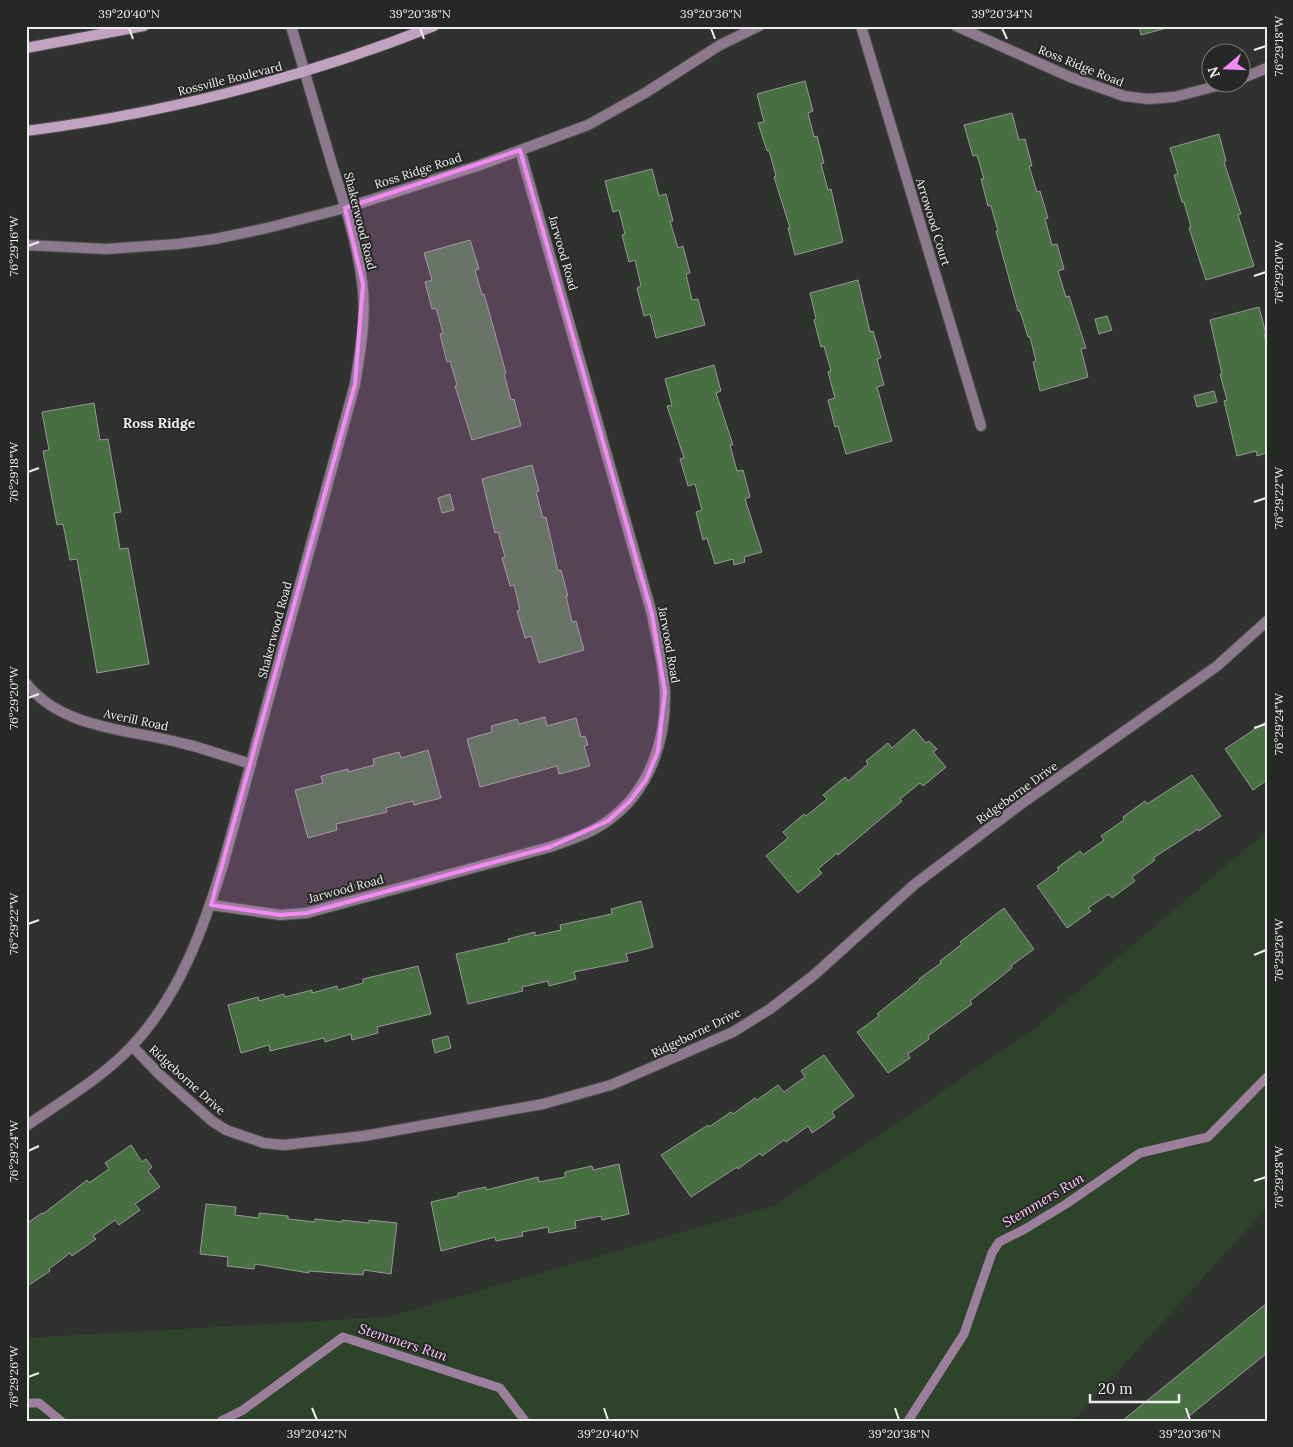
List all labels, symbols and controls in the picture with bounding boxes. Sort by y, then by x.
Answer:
text: 39°20'40"N [98,6,160,21]
text: 39°20'38"N [389,6,451,21]
text: 39°20'36"N [680,6,742,21]
text: 39°20'34"N [971,6,1033,21]
text: 76°29'18"W [1271,15,1286,76]
street label: Ross Ridge Road [1036,42,1126,90]
north arrow [1200,42,1250,92]
street label: Rossville Boulevard [176,58,284,99]
text: N [1203,64,1224,80]
street label: Ross Ridge Road [372,149,463,192]
street label: Shakerwood Road [341,171,380,271]
street label: Arrowood Court [913,175,954,268]
street label: Jarwood Road [545,213,581,292]
text: 76°29'16"W [6,215,21,276]
text: 76°29'20"W [1271,239,1286,304]
district label: Ross Ridge [123,414,196,432]
text: 76°29'18"W [6,441,21,502]
text: 76°29'22"W [1271,466,1286,529]
street label: Shakerwood Road [254,580,295,680]
street label: Jarwood Road [655,604,684,684]
text: 76°29'20"W [6,665,21,730]
text: 76°29'24"W [1271,692,1286,755]
street label: Averill Road [101,705,170,734]
street label: Ridgeborne Drive [973,758,1061,827]
street label: Jarwood Road [306,871,385,906]
text: 76°29'22"W [6,892,21,955]
text: 76°29'26"W [1271,918,1286,981]
street label: Ridgeborne Drive [649,1004,743,1061]
street label: Ridgeborne Drive [146,1041,229,1118]
text: 76°29'24"W [6,1119,21,1182]
text: 76°29'28"W [1271,1145,1286,1208]
water label: Stemmers Run [999,1168,1088,1232]
water label: Stemmers Run [356,1319,450,1365]
text: 76°29'26"W [6,1345,21,1408]
scale bar [1090,1372,1179,1404]
text: 20 m [1098,1379,1133,1398]
text: 39°20'42"N [287,1426,347,1441]
text: 39°20'40"N [577,1426,639,1441]
text: 39°20'38"N [868,1426,930,1441]
text: 39°20'36"N [1159,1426,1221,1441]

